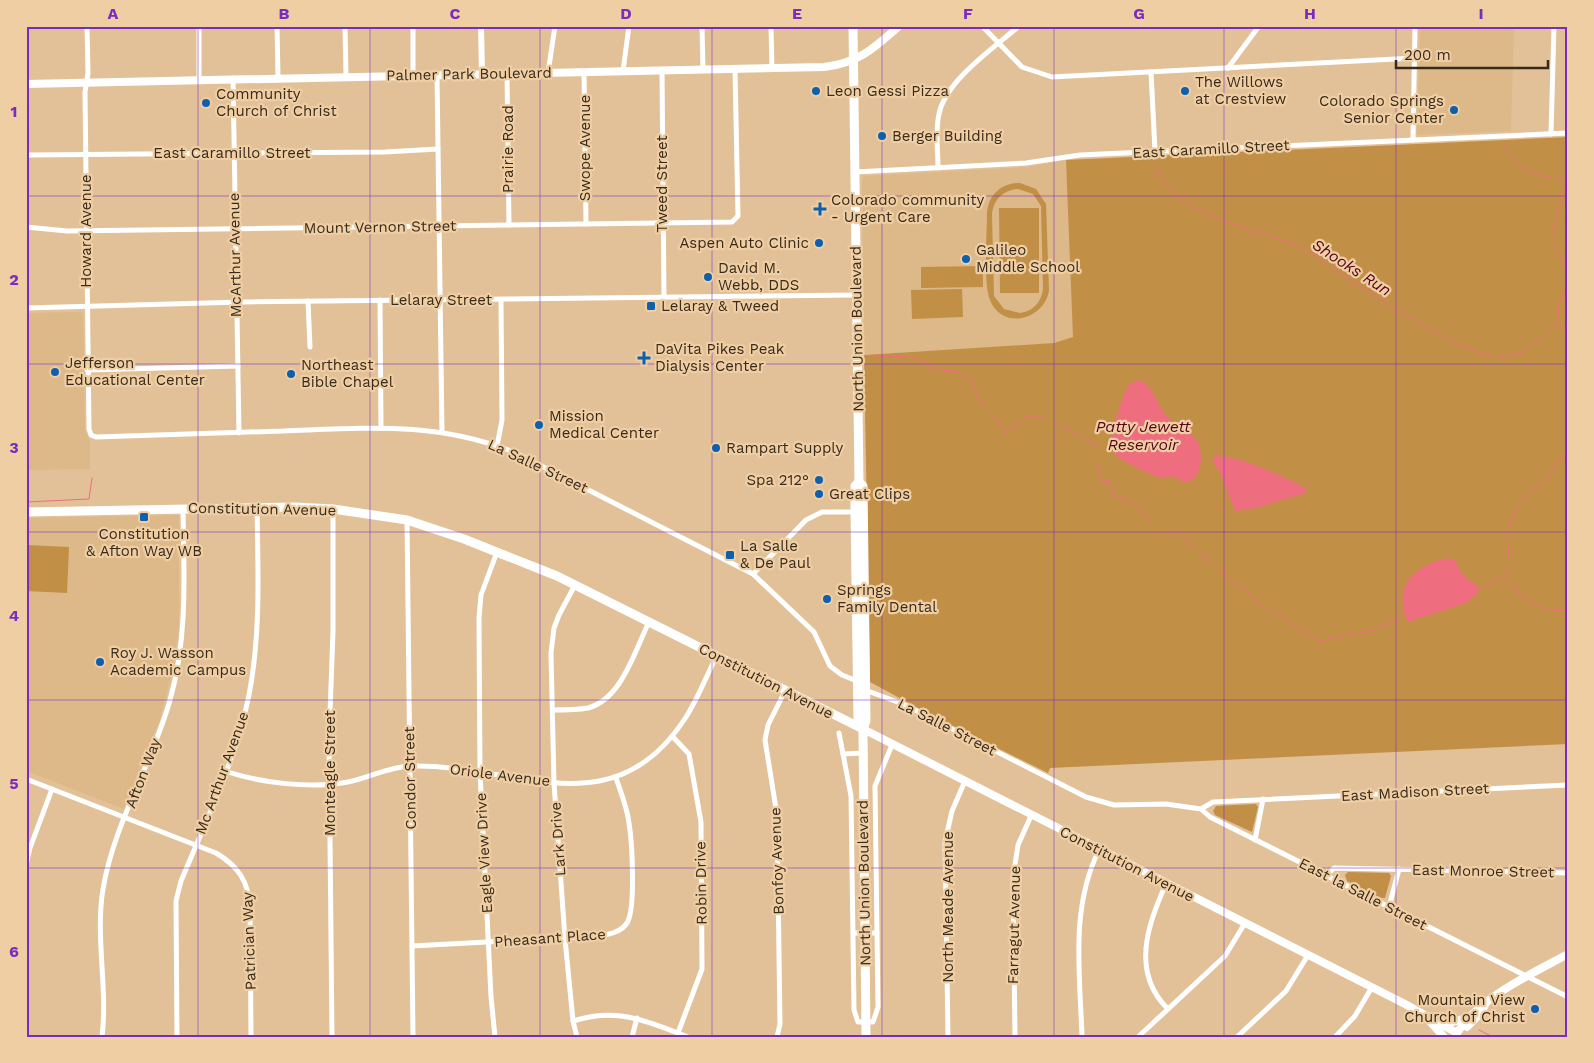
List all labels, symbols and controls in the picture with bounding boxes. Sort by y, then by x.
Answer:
text: A [108,4,119,23]
text: B [279,4,290,23]
text: C [450,4,461,23]
text: D [620,4,632,23]
text: E [792,4,802,23]
text: F [963,4,973,23]
text: G [1133,4,1145,23]
text: H [1304,4,1316,23]
text: I [1478,4,1484,23]
scale bar [1396,38,1549,70]
text: 200 m [1404,46,1451,64]
street label: Palmer Park Boulevard [386,64,552,84]
place label: The Willows at Crestview [1195,73,1287,108]
place label: Leon Gessi Pizza [826,82,949,100]
place label: Community Church of Christ [216,85,337,120]
marker: Leon Gessi Pizza [810,85,822,97]
marker: The Willows at Crestview [1179,85,1191,97]
place label: Colorado Springs Senior Center [1319,92,1444,127]
street label: Swope Avenue [576,95,594,201]
marker: Community Church of Christ [200,97,212,109]
text: 1 [11,102,17,121]
marker: Colorado Springs Senior Center [1448,104,1460,116]
street label: Prairie Road [499,105,517,193]
place label: Berger Building [892,127,1002,145]
marker: Berger Building [876,130,888,142]
street label: Tweed Street [653,135,671,233]
street label: East Caramillo Street [1132,136,1291,162]
street label: East Caramillo Street [153,144,311,162]
street label: Howard Avenue [77,174,95,288]
place label: Colorado community - Urgent Care [831,191,985,226]
street label: McArthur Avenue [225,192,245,318]
marker: Colorado community - Urgent Care [813,202,827,216]
street label: Mount Vernon Street [304,217,457,237]
place label: Aspen Auto Clinic [679,234,809,252]
water label: Shooks Run [1309,235,1395,300]
marker: Aspen Auto Clinic [813,237,825,249]
place label: Galileo Middle School [976,241,1080,276]
street label: North Union Boulevard [847,246,867,412]
marker: Galileo Middle School [960,253,972,265]
place label: David M. Webb, DDS [718,259,799,294]
text: 2 [9,270,19,289]
marker: David M. Webb, DDS [702,271,714,283]
street label: Lelaray Street [390,291,493,309]
place label: Lelaray & Tweed [661,297,779,315]
marker: Lelaray & Tweed [645,300,657,312]
place label: DaVita Pikes Peak Dialysis Center [655,340,785,375]
marker: DaVita Pikes Peak Dialysis Center [637,351,651,365]
place label: Jefferson Educational Center [65,354,205,389]
place label: Northeast Bible Chapel [301,356,394,391]
marker: Jefferson Educational Center [49,366,61,378]
marker: Northeast Bible Chapel [285,368,297,380]
place label: Mission Medical Center [549,407,659,442]
water label: Patty Jewett Reservoir [1096,417,1191,454]
marker: Mission Medical Center [533,419,545,431]
street label: La Salle Street [485,435,592,497]
text: 3 [9,438,19,457]
place label: Rampart Supply [726,439,844,457]
marker: Rampart Supply [710,442,722,454]
place label: Spa 212° [747,471,809,489]
marker: Spa 212° [813,474,825,486]
place label: Great Clips [829,485,910,503]
marker: Great Clips [813,488,825,500]
street label: Constitution Avenue [188,499,336,519]
marker: Constitution & Afton Way WB [138,511,150,523]
place label: Constitution & Afton Way WB [86,525,202,560]
place label: La Salle & De Paul [740,537,811,572]
marker: La Salle & De Paul [724,549,736,561]
place label: Springs Family Dental [837,581,937,616]
marker: Springs Family Dental [821,593,833,605]
text: 4 [9,606,19,625]
street label: Constitution Avenue [696,639,836,723]
place label: Roy J. Wasson Academic Campus [110,644,246,679]
marker: Roy J. Wasson Academic Campus [94,656,106,668]
street label: La Salle Street [895,694,1000,760]
street label: Mc Arthur Avenue [191,709,253,837]
street label: Monteagle Street [321,709,339,836]
street label: Condor Street [400,726,420,830]
street label: Afton Way [121,735,165,811]
street label: Oriole Avenue [449,760,551,790]
text: 5 [9,774,19,793]
street label: East Madison Street [1340,779,1490,805]
street label: Eagle View Drive [472,792,496,914]
street label: North Union Boulevard [854,800,874,966]
street label: Lark Drive [546,801,570,877]
street label: Bonfoy Avenue [766,807,788,915]
street label: Constitution Avenue [1057,822,1197,906]
street label: North Meade Avenue [939,831,957,983]
street label: Robin Drive [691,841,711,925]
street label: East la Salle Street [1296,854,1431,934]
street label: East Monroe Street [1412,861,1555,881]
street label: Farragut Avenue [1004,866,1024,984]
street label: Patrician Way [238,891,260,990]
street label: Pheasant Place [494,925,606,951]
text: 6 [9,942,19,961]
place label: Mountain View Church of Christ [1404,991,1526,1026]
marker: Mountain View Church of Christ [1529,1003,1541,1015]

